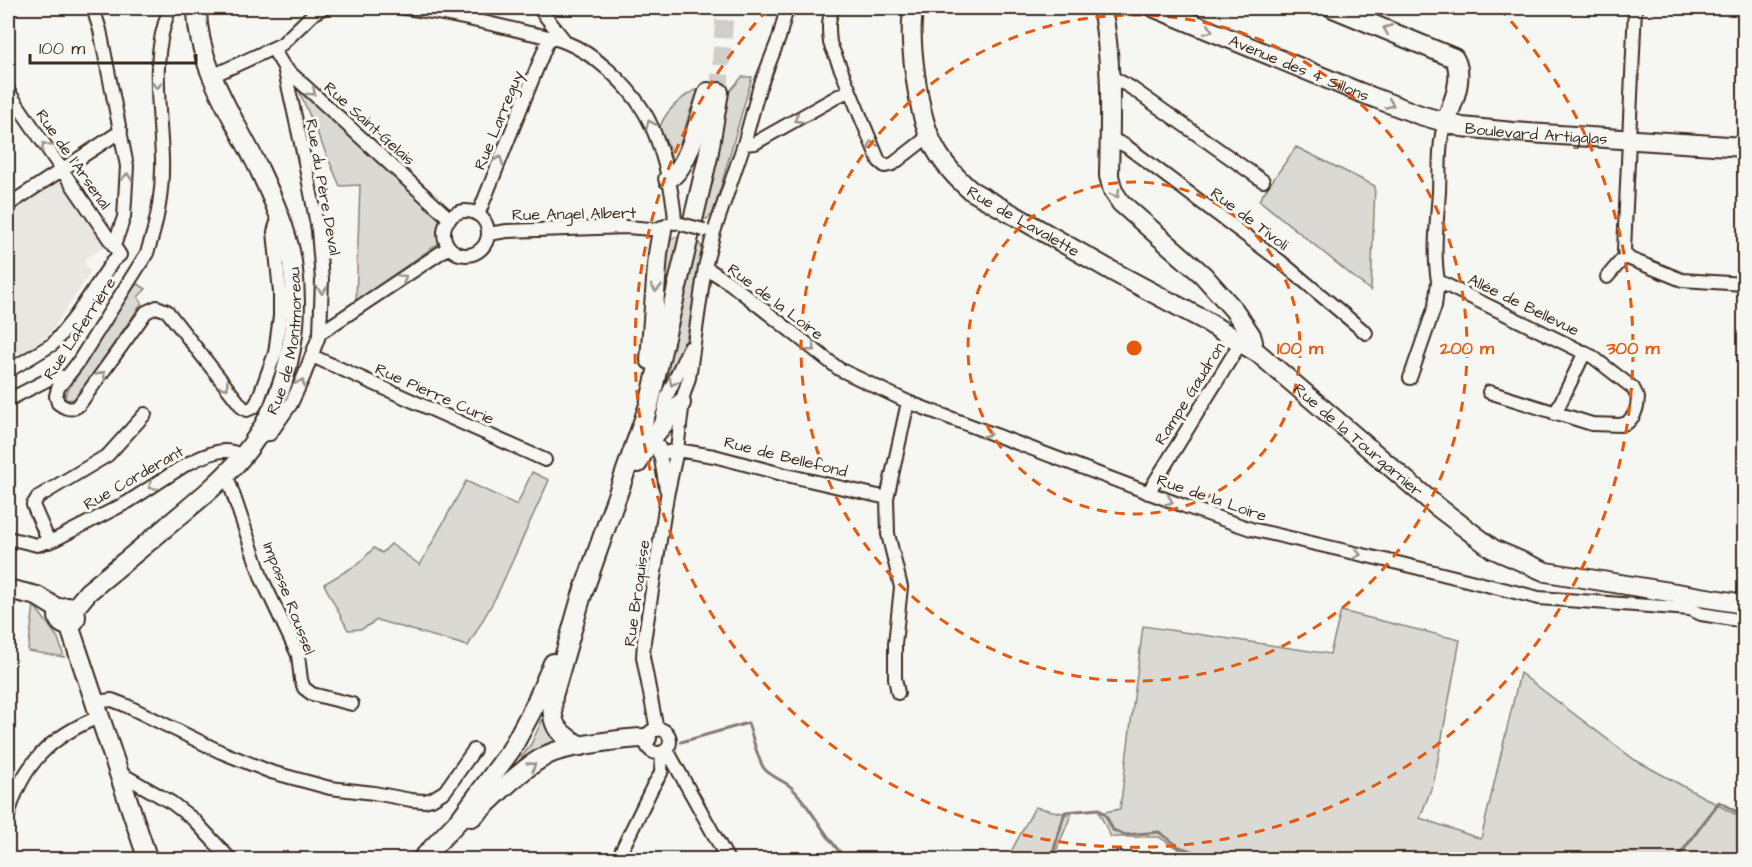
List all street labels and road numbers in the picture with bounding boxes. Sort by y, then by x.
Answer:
street label: Avenue des 4 Sillons [1225,30,1372,107]
street label: Rue Larreguy [469,67,530,174]
street label: Rue Saint-Gelais [319,77,420,171]
street label: Rue de l'Arsenal [31,105,116,214]
street label: Rue du Père Deval [300,117,346,257]
street label: Boulevard Artigalas [1464,117,1608,150]
street label: Rue de Lavalette [963,181,1084,262]
street label: Rue de Tivoli [1206,182,1293,256]
street label: Rue Angel Albert [512,202,637,227]
street label: Rue de la Loire [723,258,828,345]
street label: Rue de Montmoreau [261,266,307,418]
street label: Allée de Bellevue [1464,268,1583,341]
street label: Rue Laferrière [38,273,121,384]
street label: Rampe Gaudron [1149,338,1230,449]
street label: Rue Pierre Curie [372,358,498,430]
street label: Rue de la Tourgarnier [1289,378,1428,502]
street label: Rue de Bellefond [722,431,850,483]
street label: Rue Corderant [79,440,188,515]
street label: Rue de la Loire [1154,469,1270,527]
street label: Rue Broquisse [619,538,655,648]
street label: Impasse Roussel [258,539,321,658]

